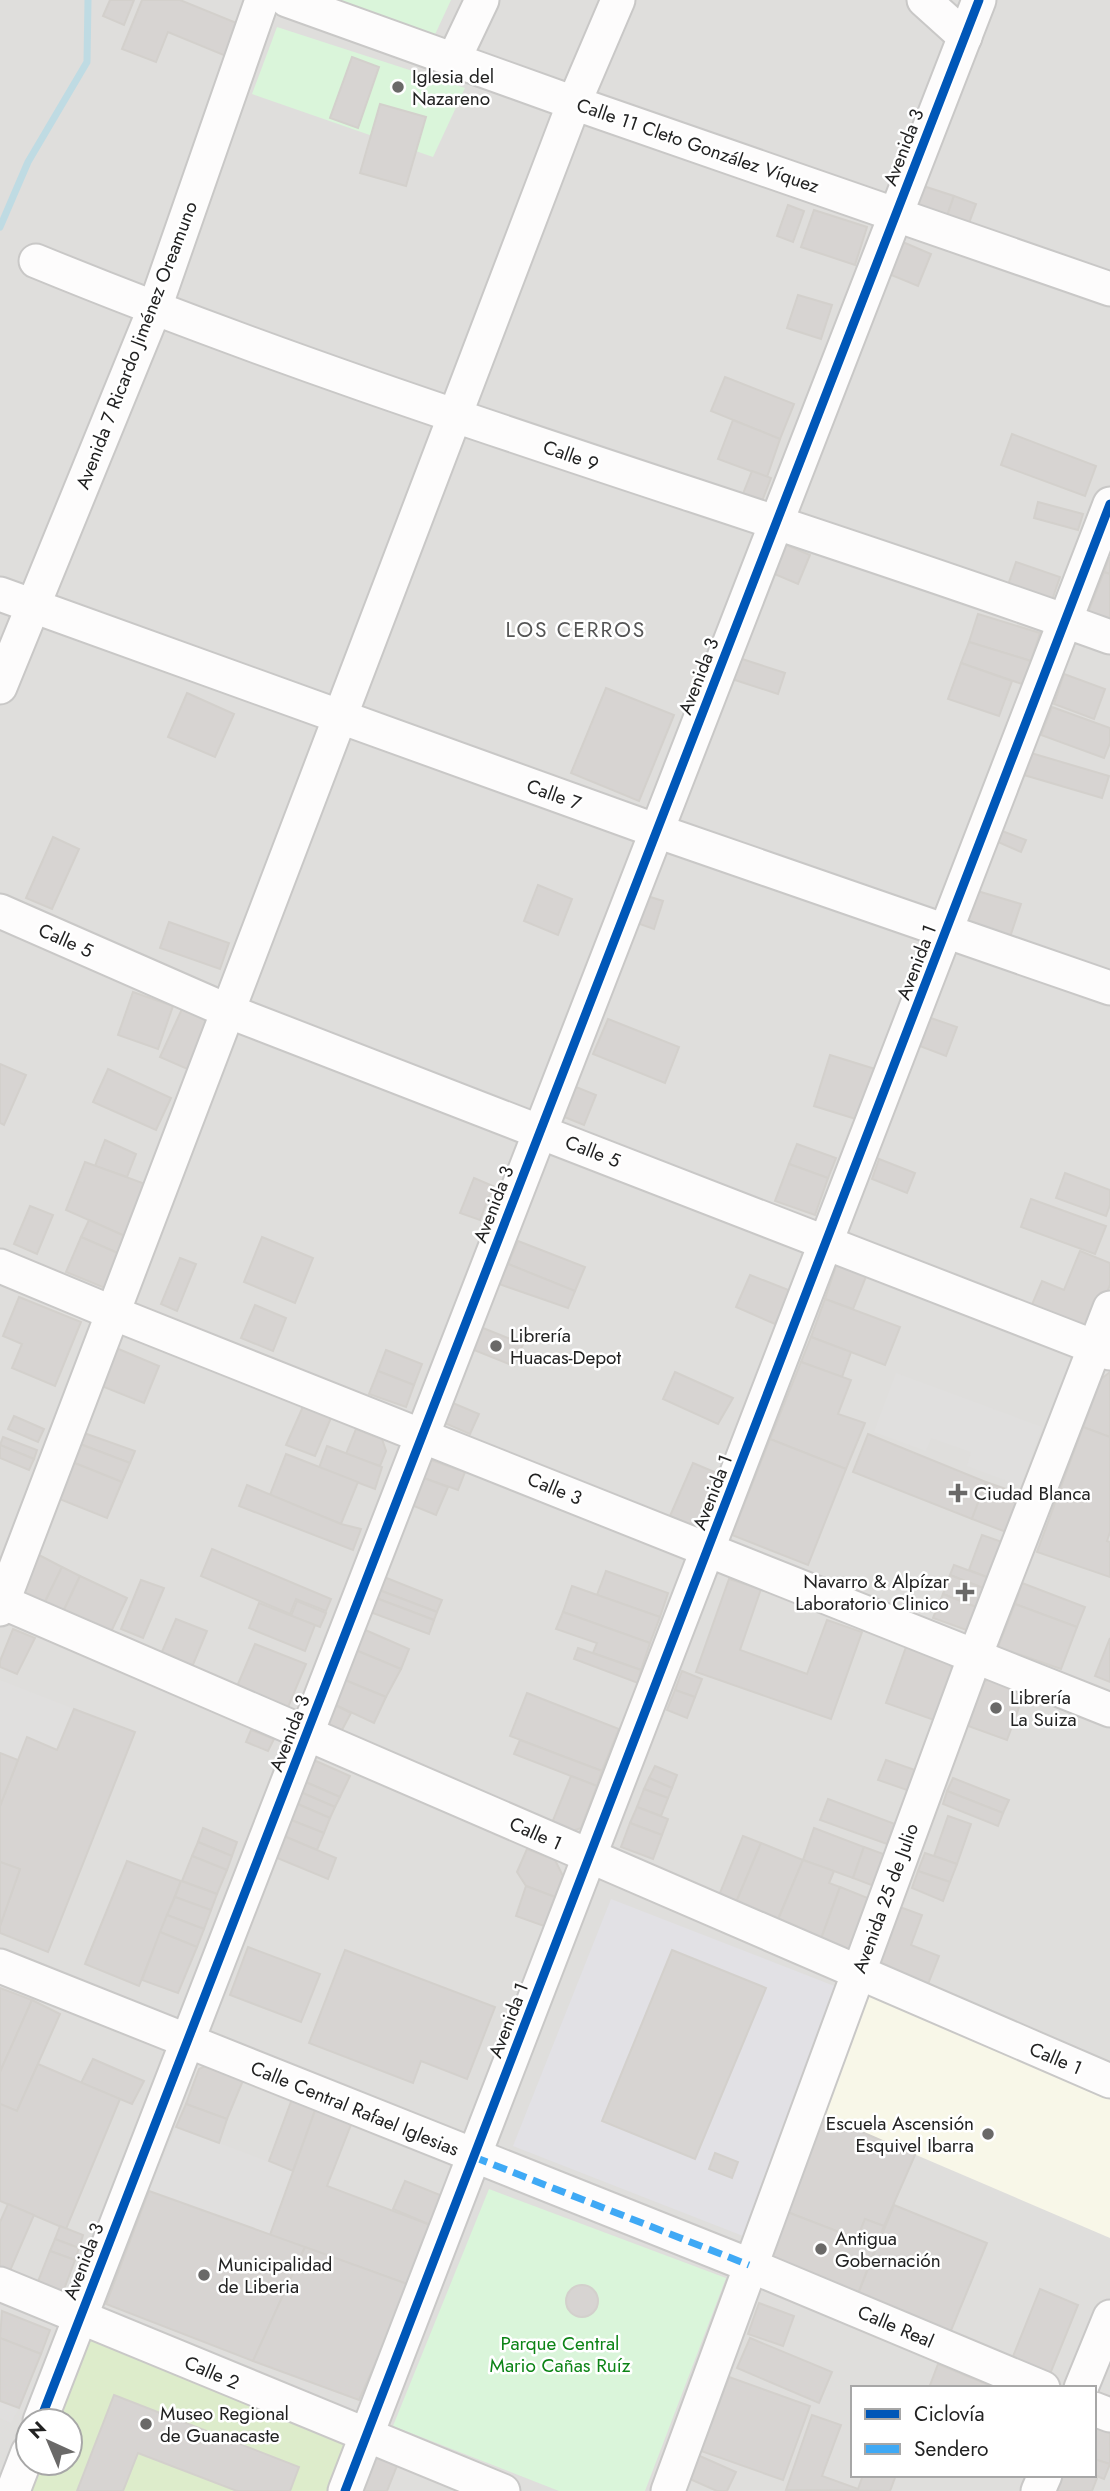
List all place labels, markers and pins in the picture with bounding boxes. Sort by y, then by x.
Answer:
place label: Iglesia del Nazareno [412,63,494,112]
marker: Iglesia del Nazareno [390,79,406,95]
place label: Librería Huacas-Depot [510,1322,621,1371]
marker: Librería Huacas-Depot [488,1338,504,1354]
place label: Ciudad Blanca [974,1480,1091,1507]
marker: Ciudad Blanca [948,1483,968,1503]
place label: Navarro & Alpízar Laboratorio Clinico [795,1568,949,1617]
marker: Navarro & Alpízar Laboratorio Clinico [955,1582,975,1602]
place label: Librería La Suiza [1010,1684,1077,1733]
marker: Librería La Suiza [988,1700,1004,1716]
place label: Escuela Ascensión Esquivel Ibarra [826,2110,974,2159]
marker: Escuela Ascensión Esquivel Ibarra [980,2126,996,2142]
place label: Antigua Gobernación [835,2225,941,2274]
marker: Antigua Gobernación [813,2241,829,2257]
place label: Municipalidad de Liberia [218,2251,332,2300]
marker: Municipalidad de Liberia [196,2267,212,2283]
place label: Museo Regional de Guanacaste [160,2400,289,2449]
marker: Museo Regional de Guanacaste [138,2416,154,2432]

